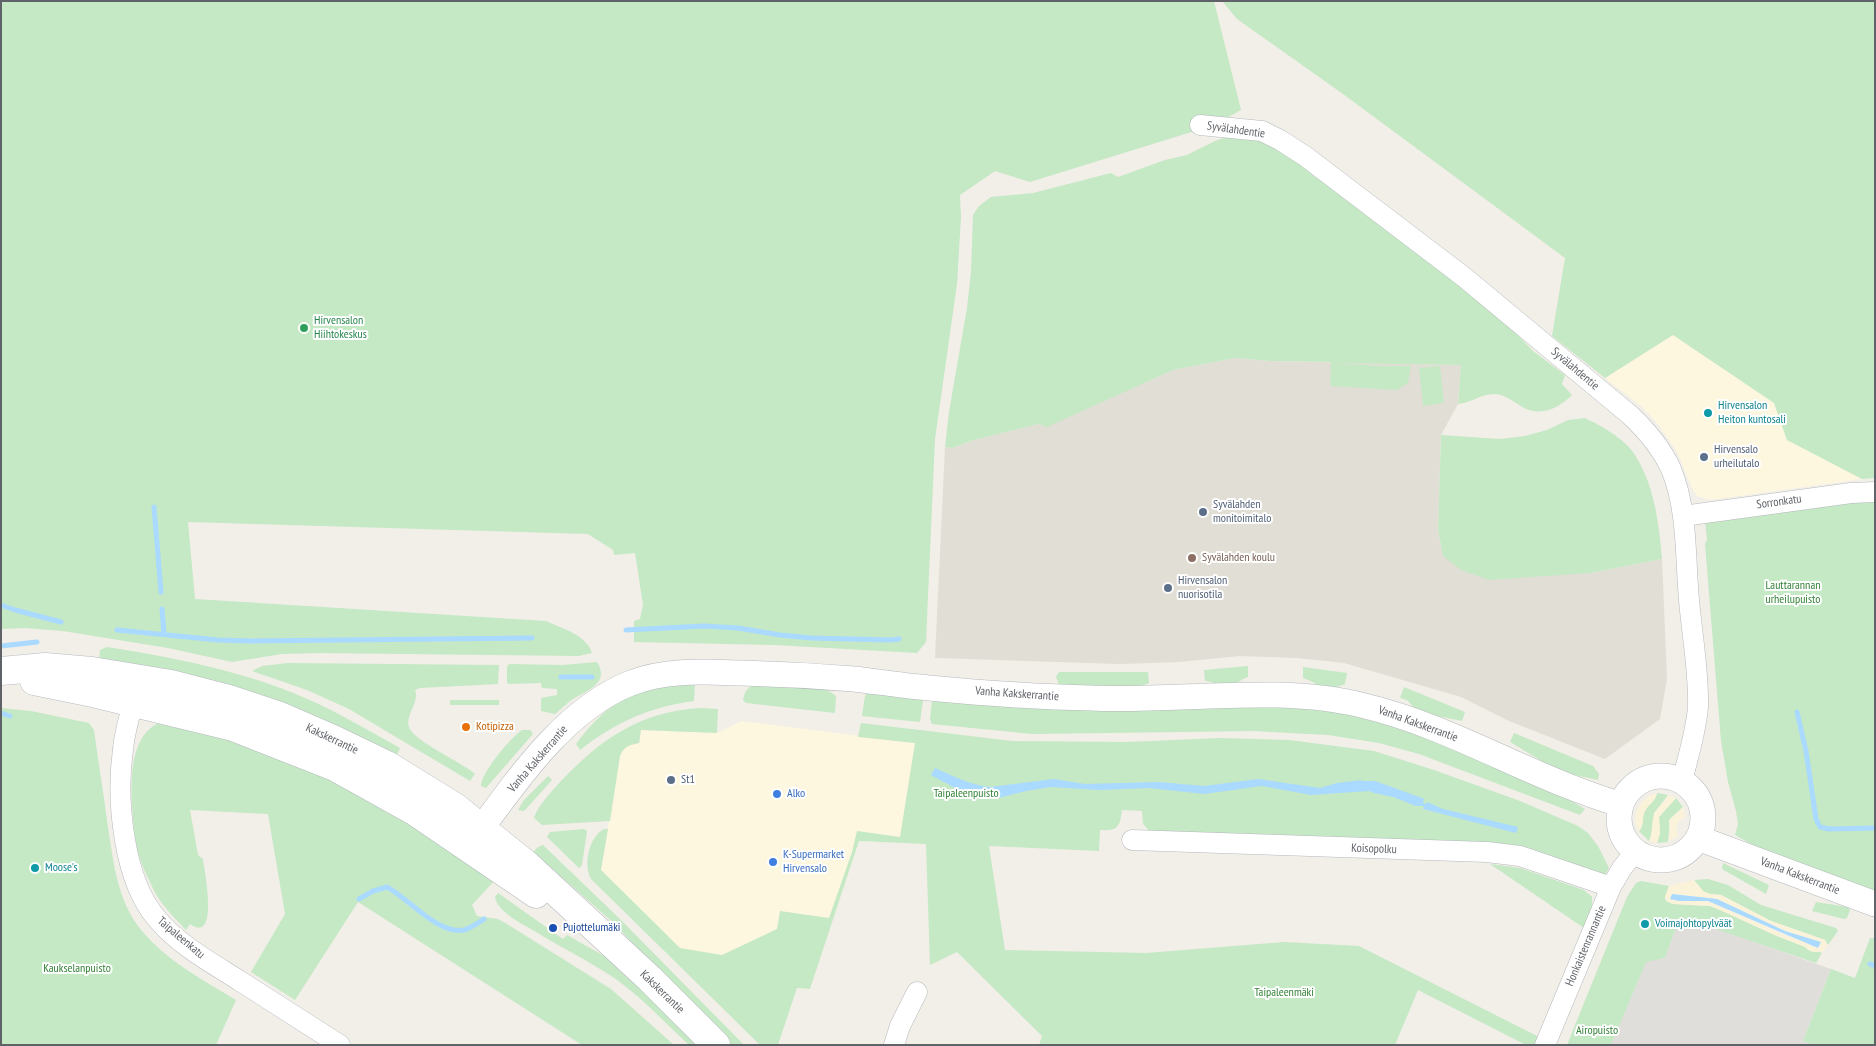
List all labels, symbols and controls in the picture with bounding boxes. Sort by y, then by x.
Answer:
street label: Syvälahdentie [1206,119,1266,141]
place label: Hirvensalon Hiihtokeskus [314,314,367,342]
marker: Hirvensalon Hiihtokeskus [298,322,310,334]
street label: Syvälahdentie [1548,345,1602,393]
place label: Hirvensalon Heiton kuntosali [1718,399,1786,427]
marker: Hirvensalon Heiton kuntosali [1702,407,1714,419]
place label: Hirvensalo urheilutalo [1714,443,1759,471]
marker: Hirvensalo urheilutalo [1698,451,1710,463]
street label: Sorronkatu [1756,492,1802,512]
place label: Syvälahden monitoimitalo [1213,498,1271,526]
marker: Syvälahden monitoimitalo [1197,506,1209,518]
place label: Syvälahden koulu [1202,551,1275,565]
marker: Syvälahden koulu [1186,552,1198,564]
place label: Hirvensalon nuorisotila [1178,574,1227,602]
park label: Lauttarannan urheilupuisto [1766,579,1820,607]
marker: Hirvensalon nuorisotila [1162,582,1174,594]
street label: Vanha Kakskerrantie [975,684,1059,704]
street label: Vanha Kakskerrantie [1376,703,1460,745]
place label: Kotipizza [476,720,514,734]
street label: Kakskerrantie [304,721,360,757]
marker: Kotipizza [460,721,472,733]
street label: Vanha Kakskerrantie [505,723,571,795]
place label: St1 [681,773,695,787]
marker: St1 [665,774,677,786]
place label: Alko [787,787,805,801]
park label: Taipaleenpuisto [933,787,999,801]
marker: Alko [771,788,783,800]
street label: Koisopolku [1351,841,1397,857]
place label: K-Supermarket Hirvensalo [783,848,844,876]
street label: Vanha Kakskerrantie [1758,854,1842,898]
marker: K-Supermarket Hirvensalo [767,856,779,868]
place label: Moose's [45,861,77,875]
marker: Moose's [29,862,41,874]
street label: Honkaistenrannantie [1563,904,1609,988]
street label: Taipaleenkatu [154,914,208,962]
place label: Voimajohtopylväät [1655,917,1732,931]
marker: Voimajohtopylväät [1639,918,1651,930]
place label: Pujottelumäki [563,921,620,935]
marker: Pujottelumäki [547,922,559,934]
park label: Kaukselanpuisto [43,962,111,976]
street label: Kakskerrantie [637,967,687,1017]
park label: Taipaleenmäki [1254,986,1314,1000]
park label: Airopuisto [1576,1024,1618,1038]

